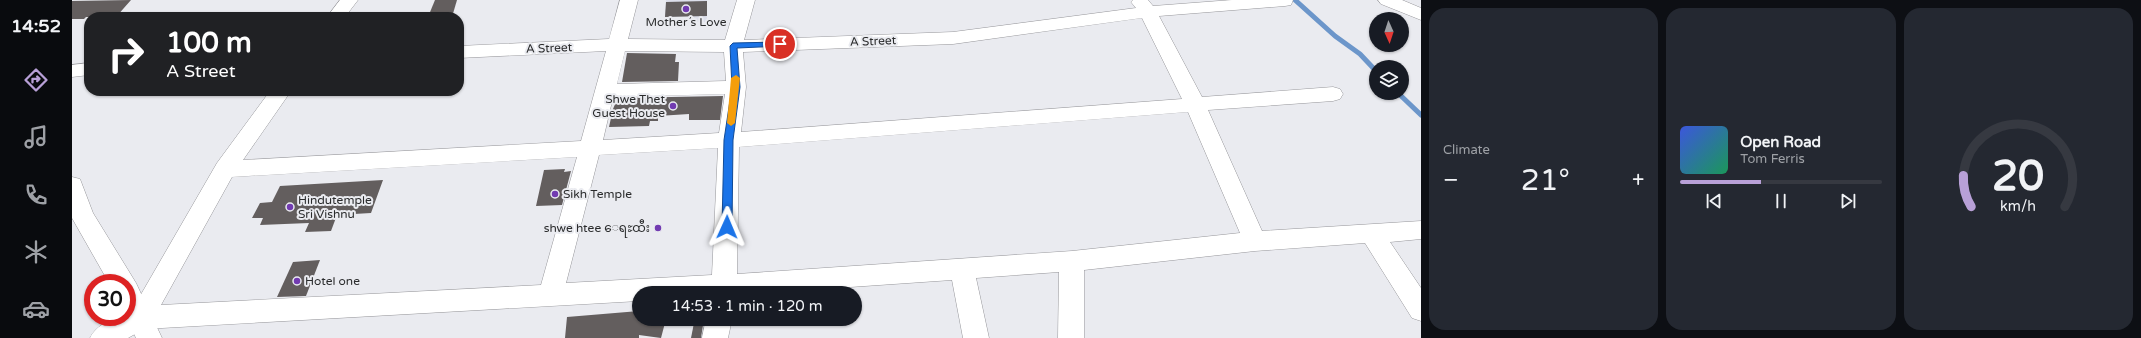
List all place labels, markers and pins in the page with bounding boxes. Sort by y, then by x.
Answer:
marker: Mother´s Love [681,4,691,14]
place label: Mother´s Love [646,15,727,29]
pin [763,27,797,61]
place label: Shwe Thet Guest House [592,92,665,120]
marker: Shwe Thet Guest House [668,101,678,111]
place label: Sikh Temple [563,187,632,201]
marker: Sikh Temple [550,189,560,199]
place label: Hindutemple Sri Vishnu [298,193,372,221]
marker: Hindutemple Sri Vishnu [285,202,295,212]
place label: shwe htee ေရႊထီး [544,219,650,238]
marker: shwe htee ေရႊထီး [653,223,663,233]
place label: Hotel one [305,274,360,288]
marker: Hotel one [292,276,302,286]

